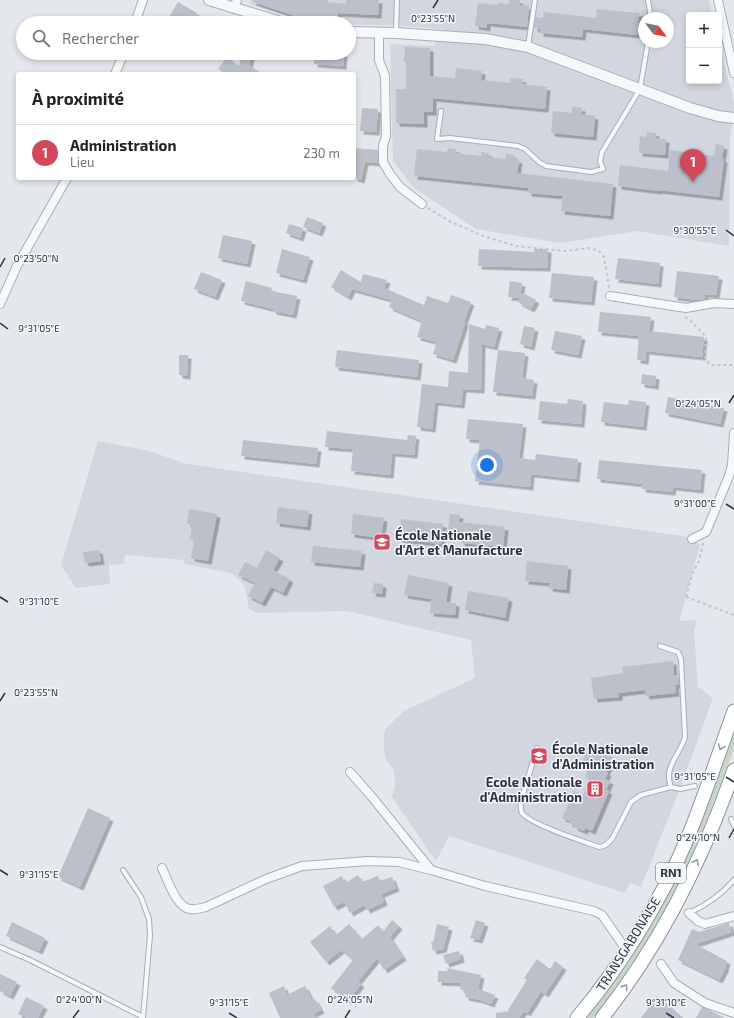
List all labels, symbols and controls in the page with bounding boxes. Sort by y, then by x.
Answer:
text: 0°23'55"N [411,12,455,24]
north arrow [638,12,674,48]
map controls [686,12,722,84]
button: + [686,12,722,48]
search box [16,16,356,60]
icon: search [30,27,52,49]
text: Rechercher [62,29,139,47]
button: − [686,48,722,84]
text: À proximité [32,88,124,108]
text: Administration [70,136,176,154]
text: 1 [42,145,48,161]
text: 230 m [303,145,340,161]
pin: 1 [680,149,706,182]
text: Lieu [70,154,94,170]
text: 9°30'55"E [674,224,717,236]
text: 0°23'50"N [14,252,58,264]
text: 9°31'05"E [18,322,60,334]
text: 0°24'05"N [675,397,721,409]
your location [477,455,497,475]
text: 9°31'00"E [674,497,716,509]
place label: École Nationale d'Art et Manufacture [395,526,523,558]
school or university icon: École Nationale d'Art et Manufacture [372,532,392,552]
text: 9°31'10"E [19,595,59,607]
text: 0°23'55"N [14,686,58,698]
place label: École Nationale d'Administration [552,740,654,772]
one-way arrow [717,744,725,751]
school or university icon: École Nationale d'Administration [529,746,549,766]
text: 9°31'05"E [674,770,716,782]
place label: Ecole Nationale d'Administration [480,774,582,805]
building icon: Ecole Nationale d'Administration [585,779,605,799]
text: 0°24'10"N [676,831,720,843]
one-way arrow [691,859,699,866]
road number: RN1 [656,863,686,883]
text: 9°31'15"E [19,868,59,880]
street label: TRANSGABONAISE [593,894,663,994]
one-way arrow [620,984,628,991]
text: 0°24'00"N [56,993,102,1005]
text: 0°24'05"N [327,993,373,1005]
text: 9°31'15"E [209,996,249,1008]
text: 9°31'10"E [646,996,686,1008]

